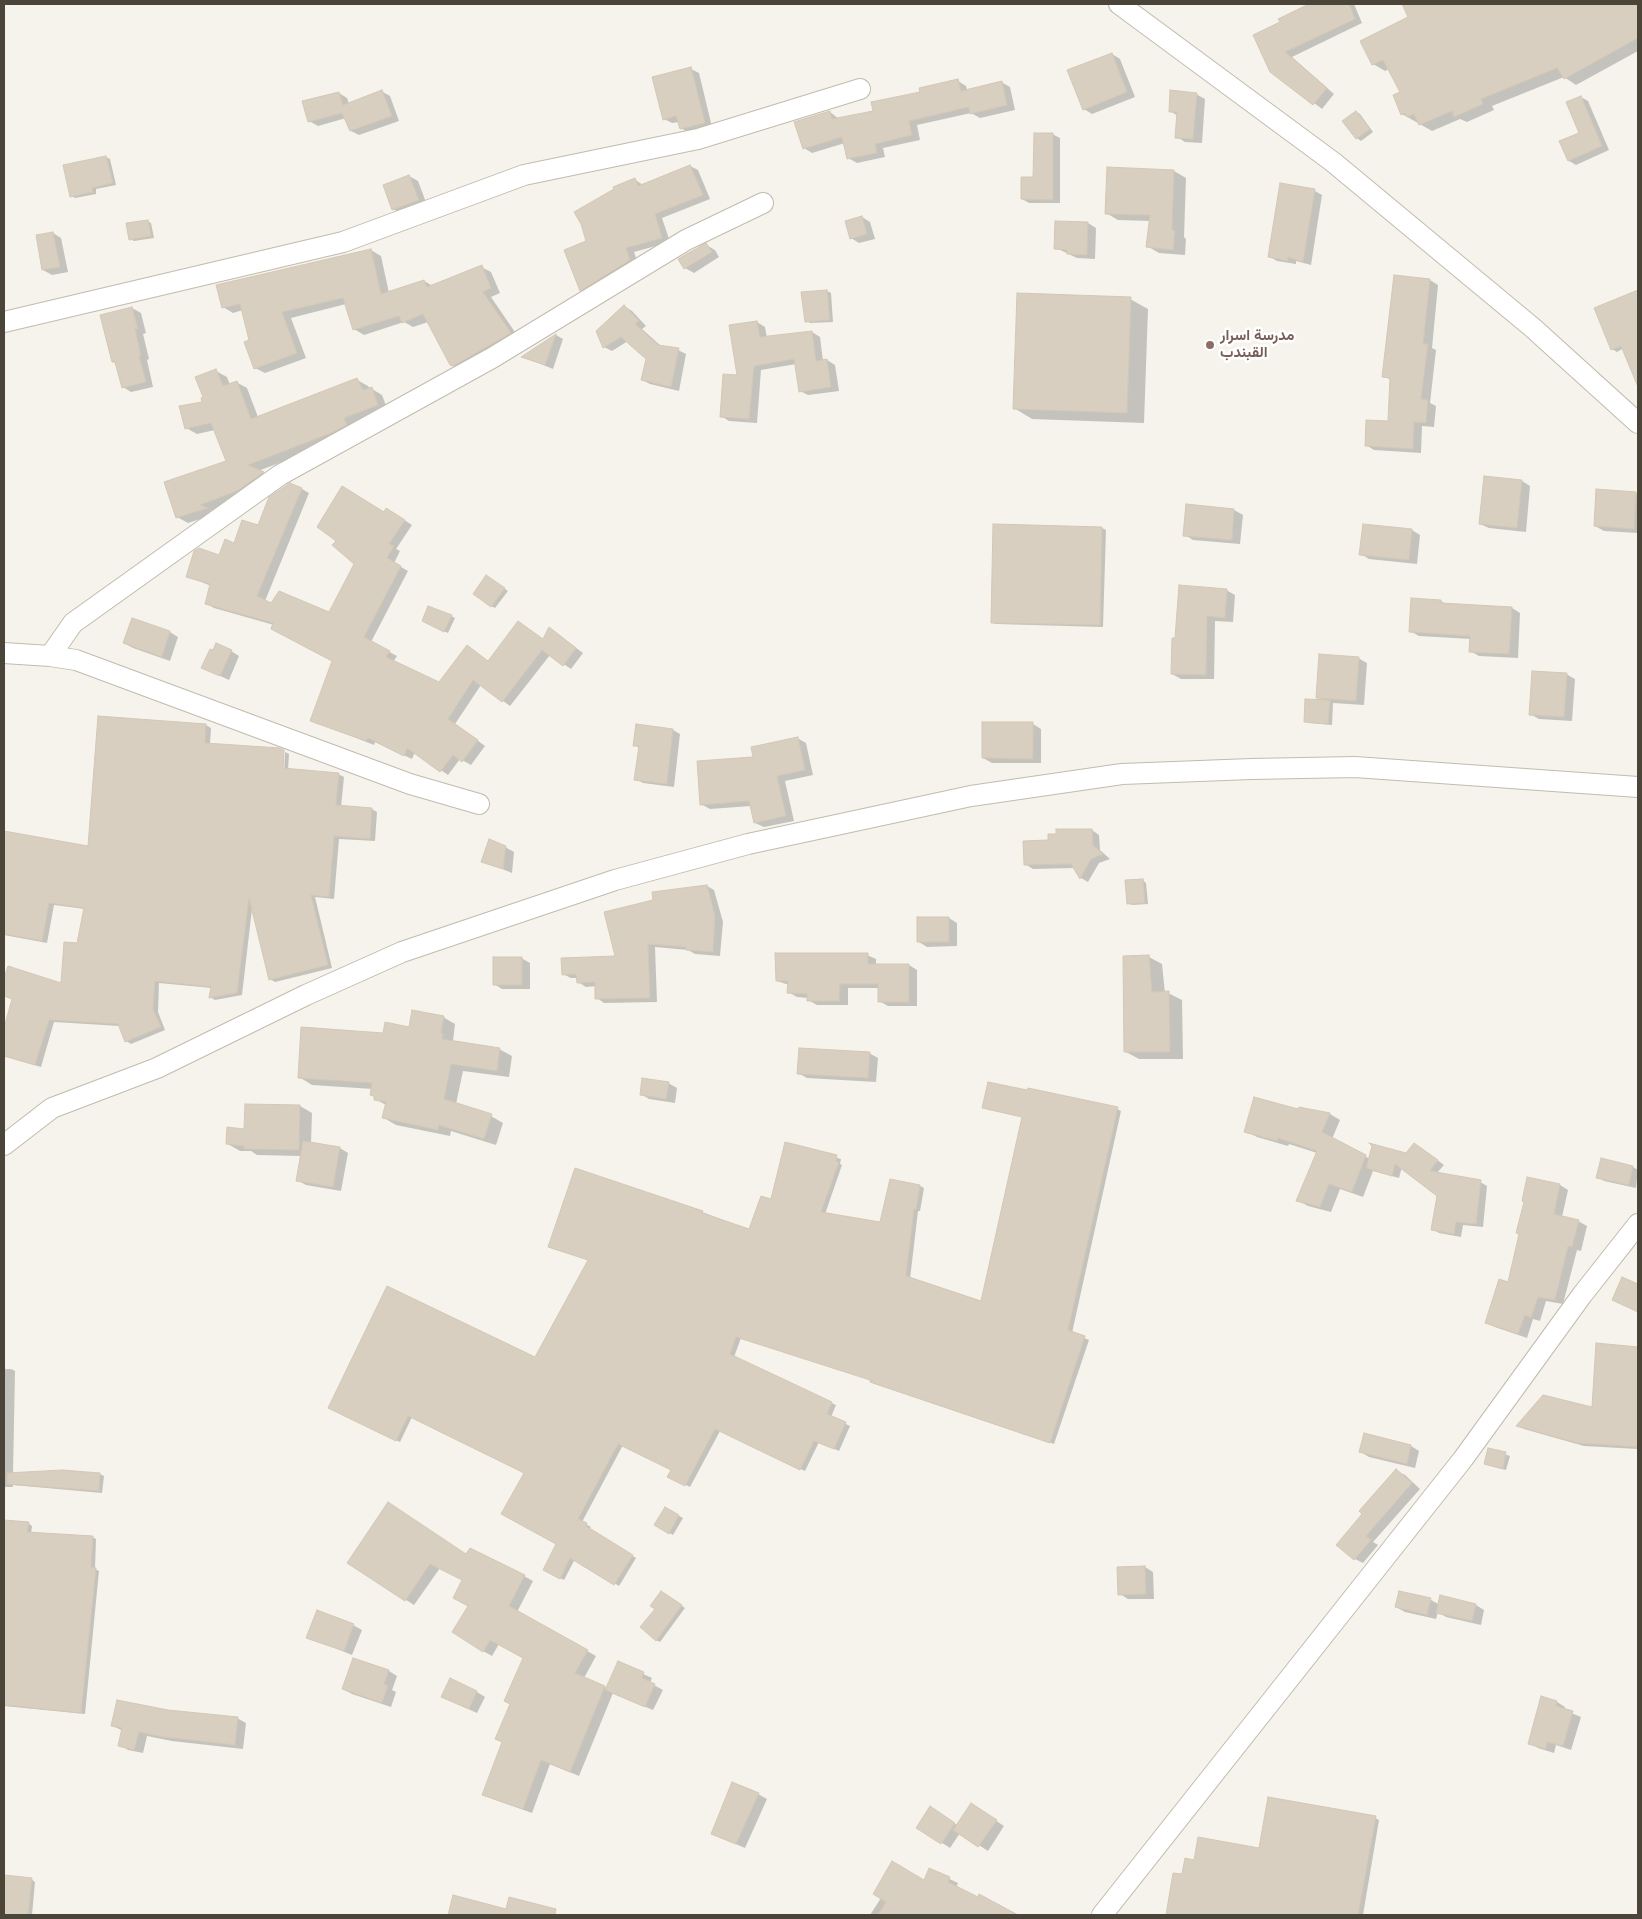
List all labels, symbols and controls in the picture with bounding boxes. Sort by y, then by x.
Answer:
place label: مدرسة اسرار القبندب [1220,327,1294,362]
marker: مدرسة اسرار القبندب [1204,339,1216,351]

